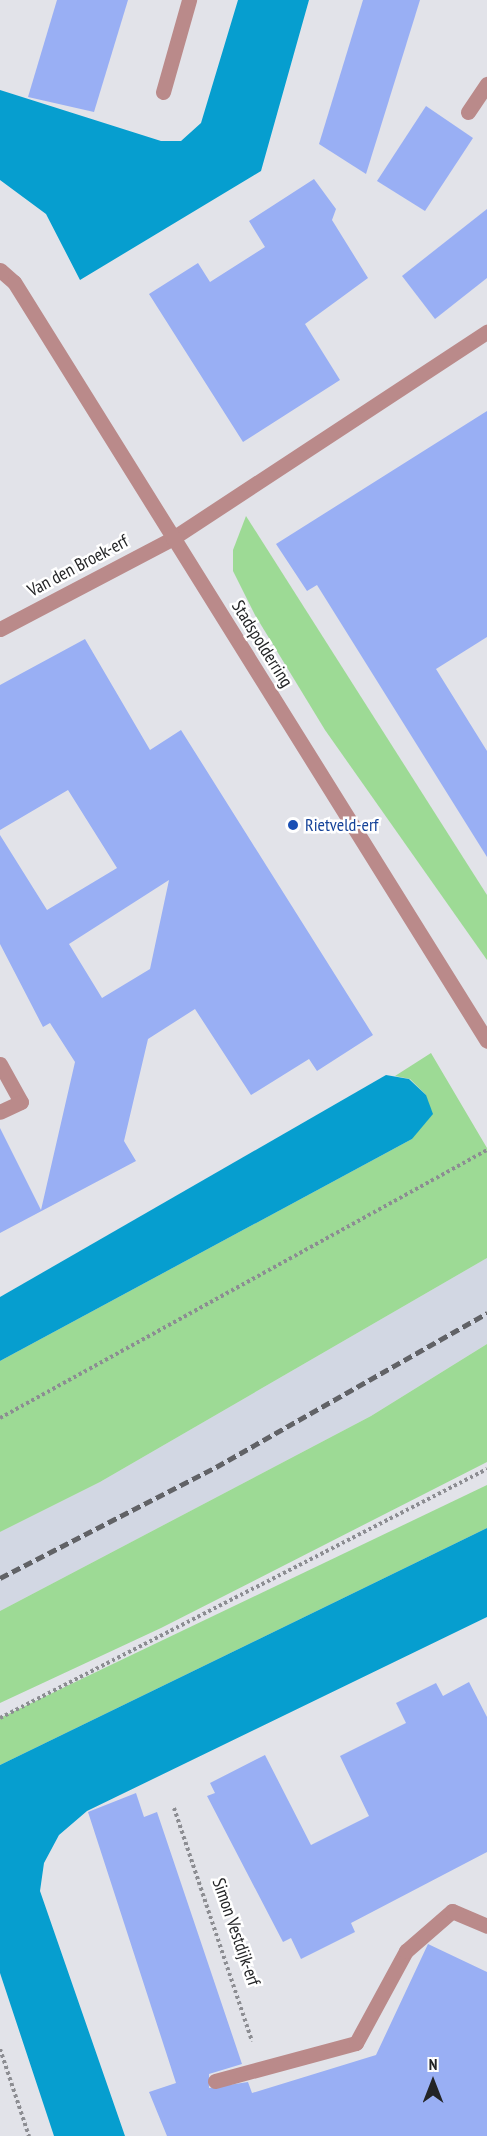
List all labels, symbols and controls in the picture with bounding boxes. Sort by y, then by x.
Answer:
street label: Van den Broek-erf [24,530,132,602]
street label: Stadspolderring [227,597,297,691]
place label: Rietveld-erf [305,814,378,836]
marker: Rietveld-erf [286,818,300,832]
street label: Simon Vestdijk-erf [207,1875,265,1989]
north arrow [403,2052,463,2112]
text: N [429,2054,437,2074]

